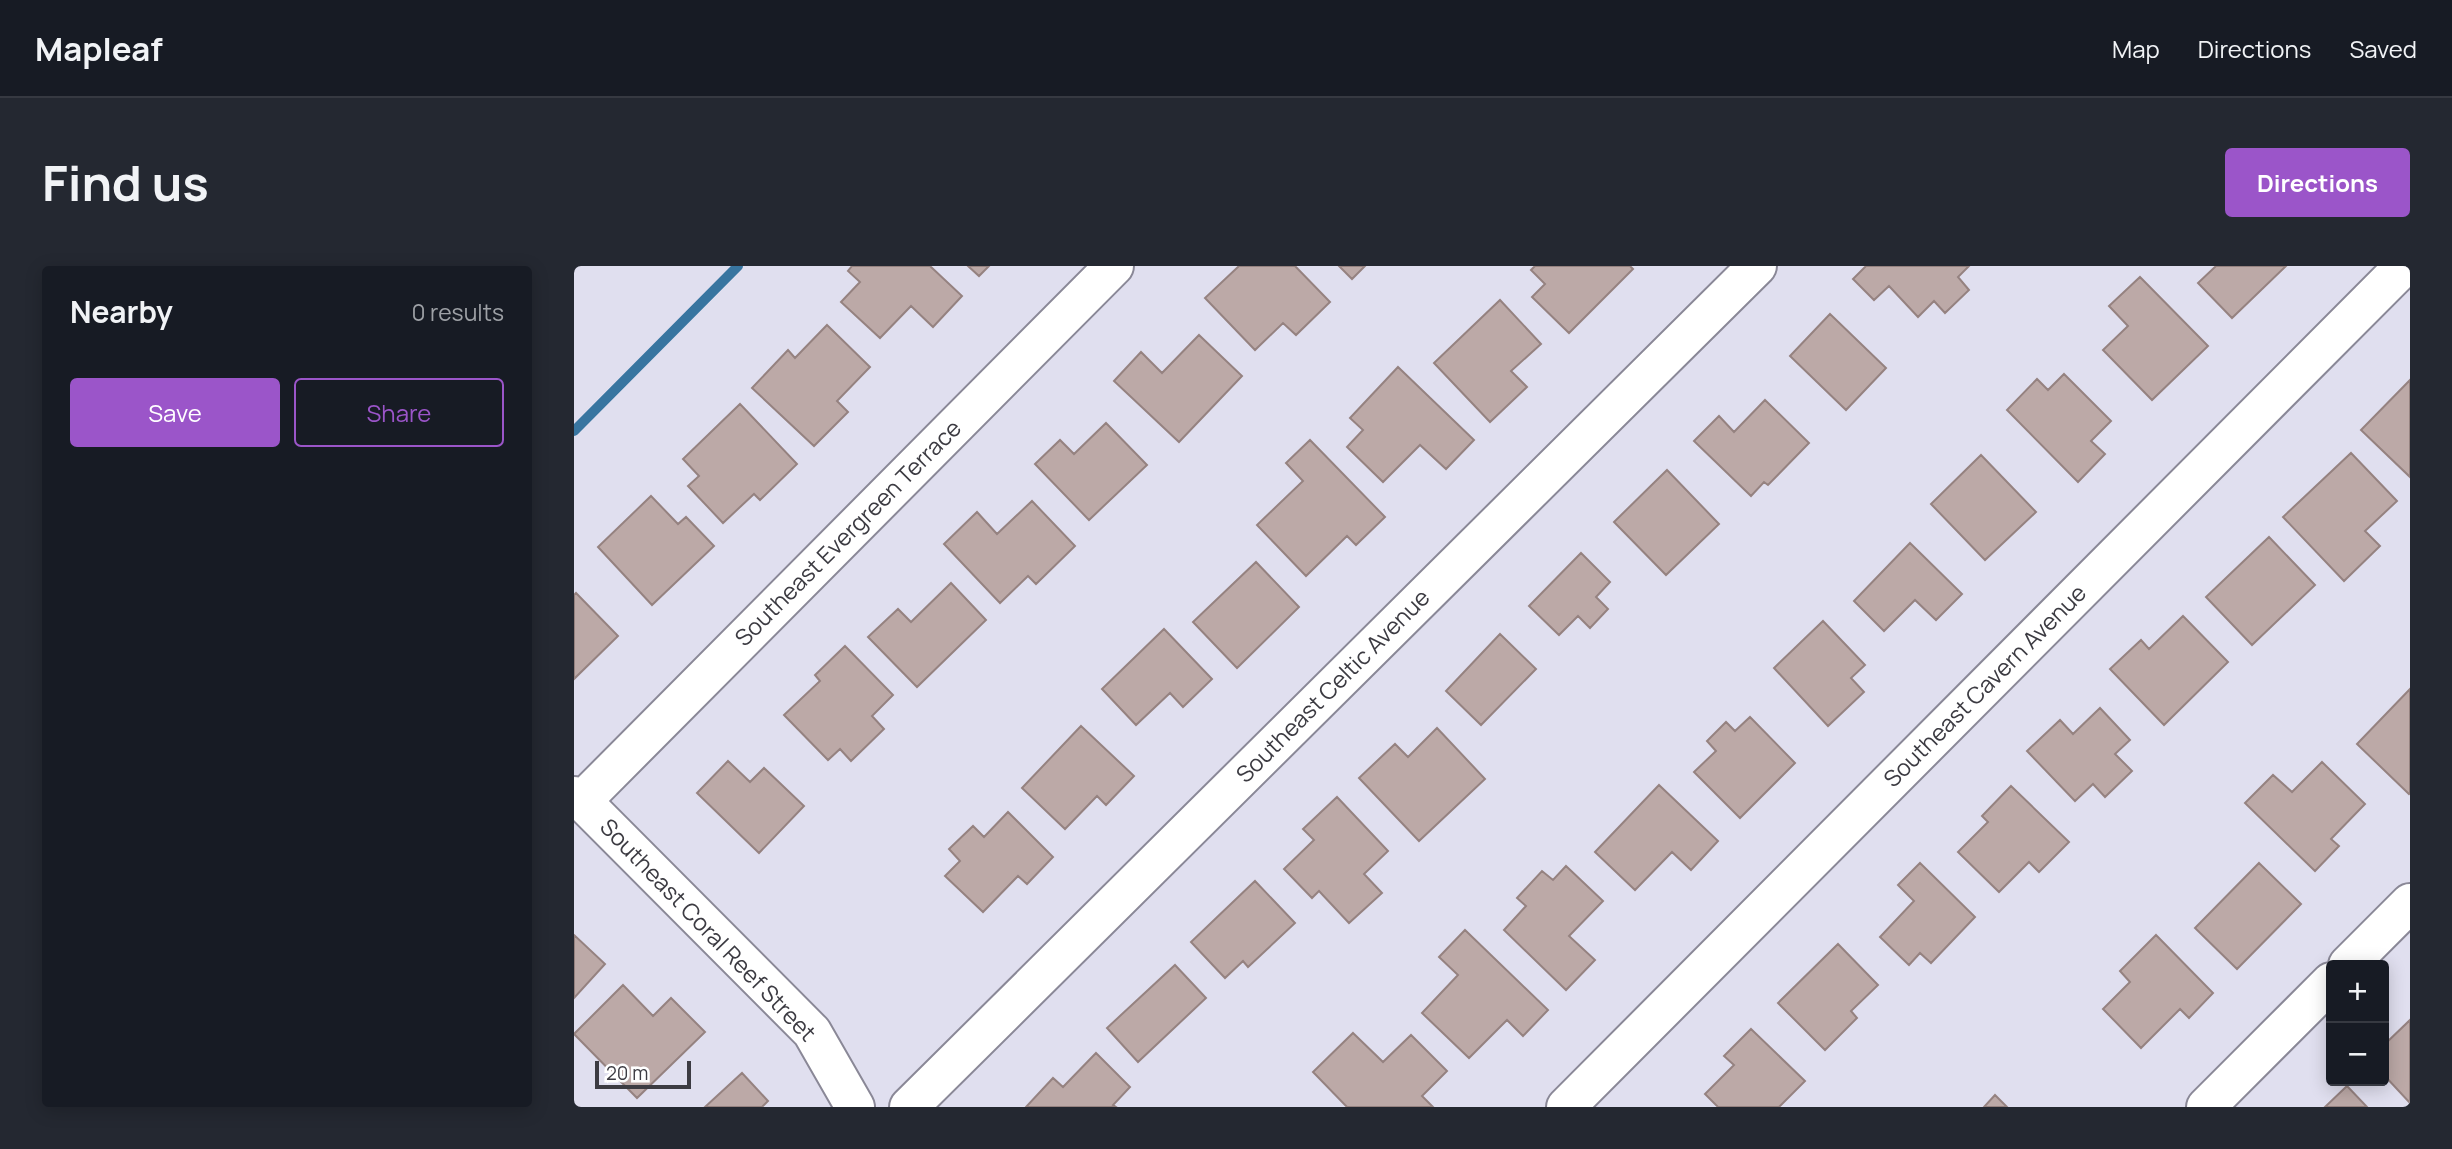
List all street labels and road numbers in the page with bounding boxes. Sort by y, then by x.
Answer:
street label: Southeast Evergreen Terrace [727,412,968,653]
street label: Southeast Cavern Avenue [1876,577,2093,794]
street label: Southeast Celtic Avenue [1228,581,1436,789]
street label: Southeast Coral Reef Street [594,811,824,1048]

